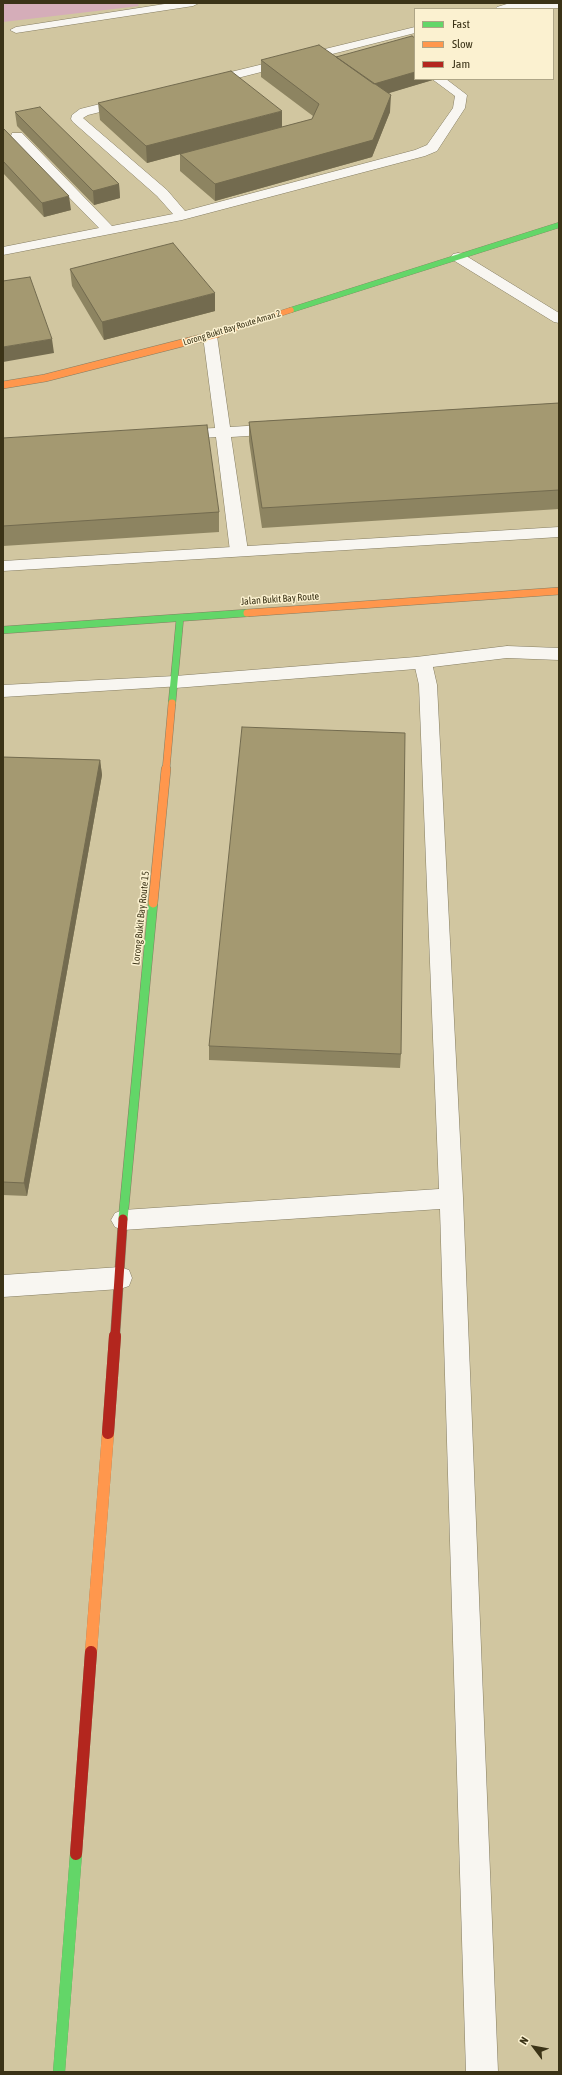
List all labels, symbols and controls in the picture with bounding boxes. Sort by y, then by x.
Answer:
legend [414,8,554,80]
text: Fast [452,17,470,31]
text: Slow [452,37,473,51]
text: Jam [452,57,470,71]
street label: Lorong Bukit Bay Route Aman 2 [182,308,282,348]
street label: Jalan Bukit Bay Route [241,590,319,608]
street label: Lorong Bukit Bay Route 15 [130,870,152,966]
north arrow [514,2027,554,2067]
text: N [517,2035,531,2047]

